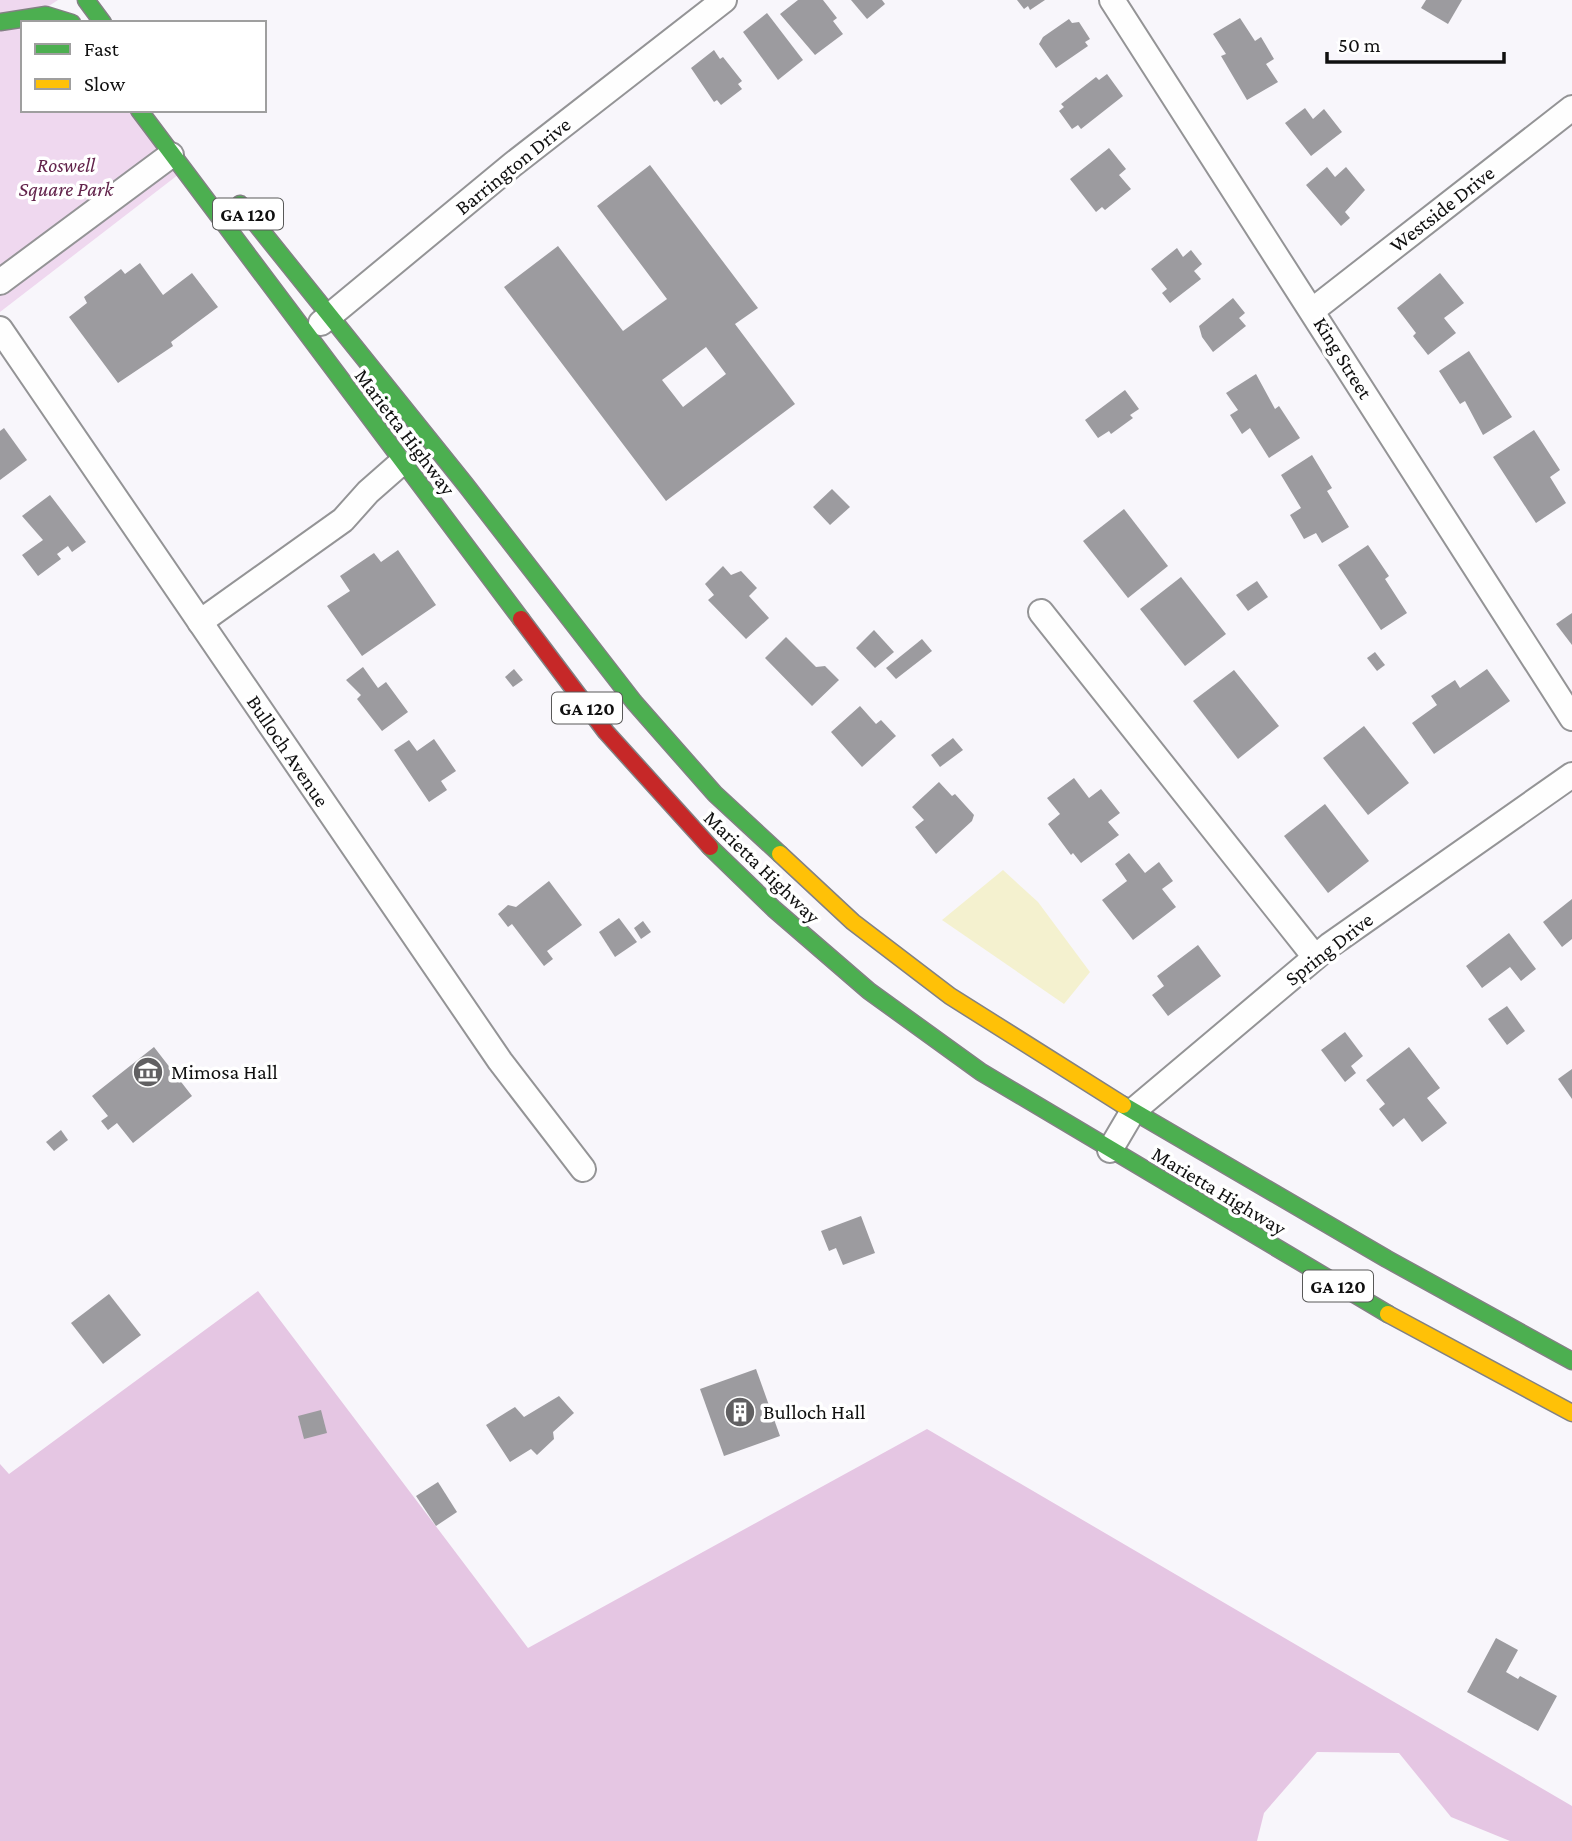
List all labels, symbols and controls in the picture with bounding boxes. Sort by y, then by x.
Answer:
legend [21,21,266,112]
scale bar [1327,21,1504,65]
text: 50 m [1338,33,1381,57]
text: Fast [84,37,120,61]
text: Slow [84,72,126,96]
street label: Barrington Drive [451,112,575,220]
park label: Roswell Square Park [19,153,114,201]
street label: Westside Drive [1385,161,1499,257]
road number: GA 120 [213,198,283,230]
street label: King Street [1308,313,1378,404]
street label: Marietta Highway [350,364,461,500]
street label: Bulloch Avenue [242,690,334,812]
road number: GA 120 [552,692,622,723]
street label: Marietta Highway [699,806,825,929]
street label: Spring Drive [1280,907,1378,991]
museum icon: Mimosa Hall [131,1055,165,1089]
place label: Mimosa Hall [171,1060,278,1084]
street label: Marietta Highway [1148,1142,1291,1241]
road number: GA 120 [1303,1270,1373,1302]
building icon: Bulloch Hall [723,1395,757,1429]
place label: Bulloch Hall [763,1400,865,1424]

